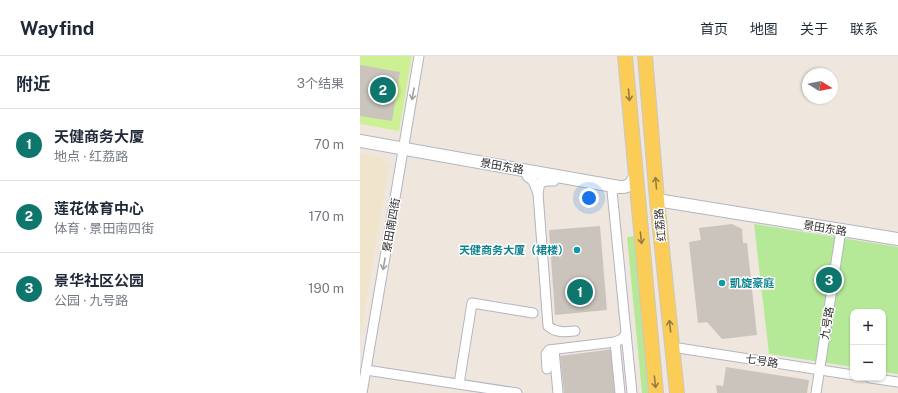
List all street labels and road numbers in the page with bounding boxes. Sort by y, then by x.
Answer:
street label: 景田东路 [479,156,525,176]
street label: 景田南四街 [380,197,402,253]
street label: 红荔路 [652,208,668,242]
street label: 景田东路 [802,219,848,237]
street label: 九号路 [818,306,836,340]
street label: 七号路 [745,352,779,370]

